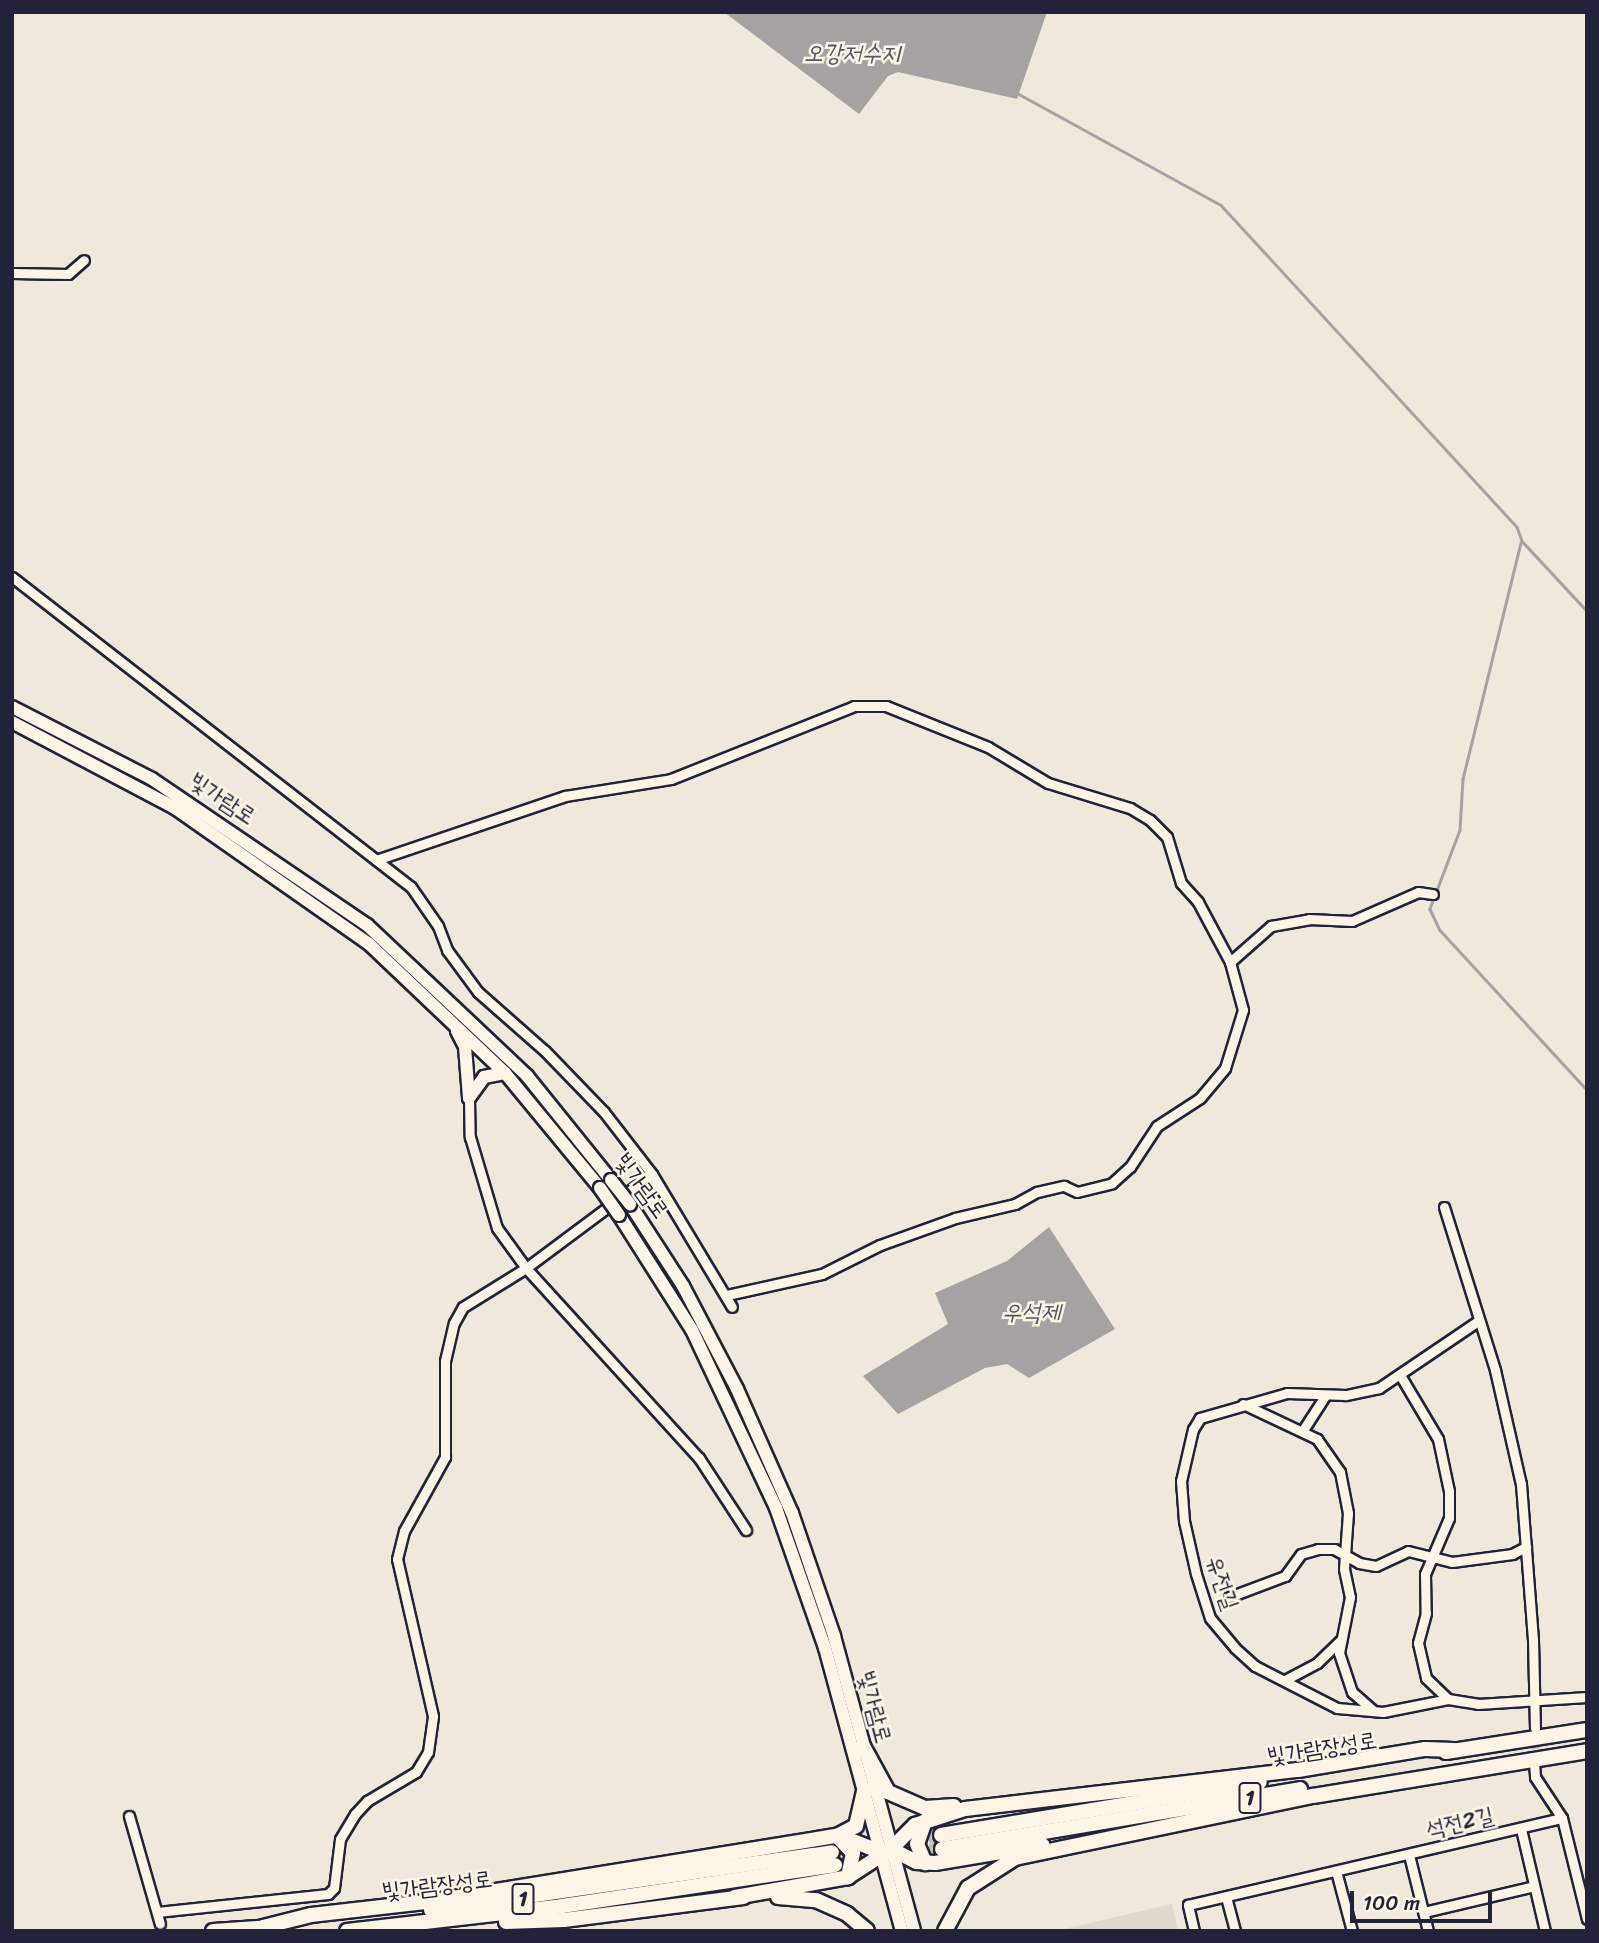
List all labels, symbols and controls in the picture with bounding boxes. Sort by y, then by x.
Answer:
water label: 오강저수지 [804,40,900,68]
street label: 빛가람로 [183,767,261,831]
street label: 빛가람로 [608,1148,674,1224]
water label: 우석제 [1002,1299,1060,1327]
street label: 유전길 [1200,1552,1244,1614]
street label: 빛가람로 [851,1668,897,1746]
street label: 빛가람장성로 [1265,1727,1379,1771]
road number: 1 [1238,1780,1262,1815]
street label: 석전2길 [1423,1802,1497,1844]
street label: 빛가람장성로 [380,1866,494,1906]
scale bar [1354,1876,1496,1920]
road number: 1 [511,1882,535,1916]
text: 100 m [1363,1884,1420,1922]

